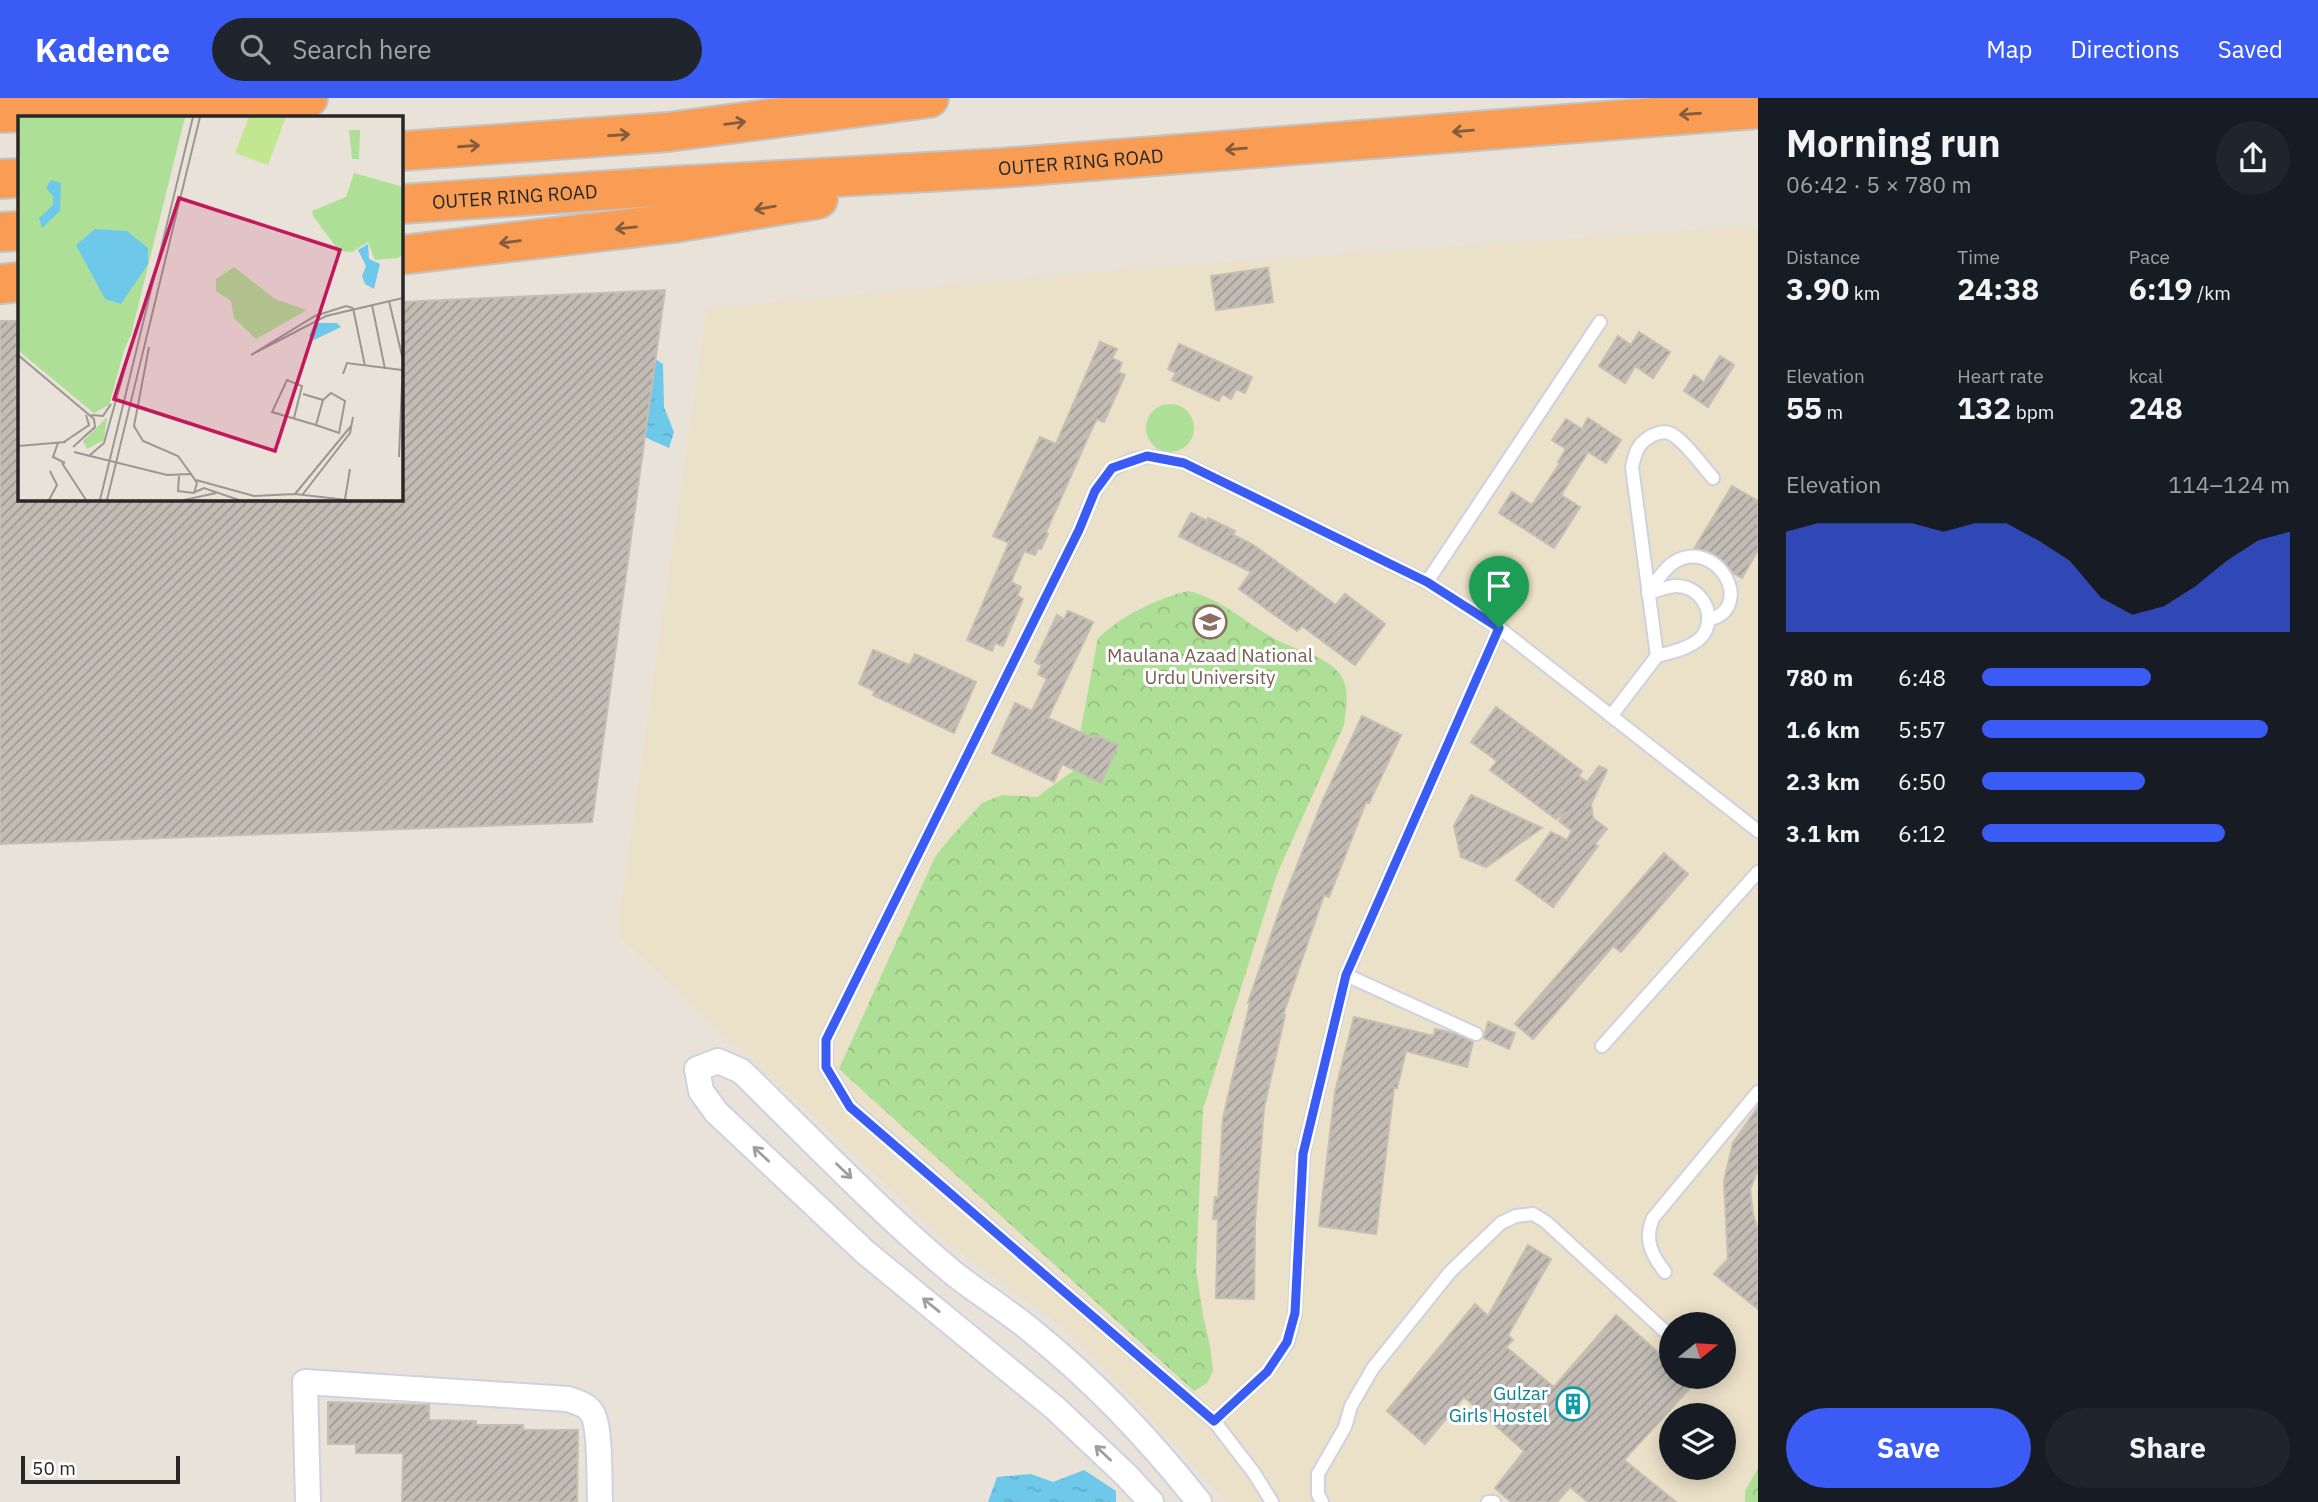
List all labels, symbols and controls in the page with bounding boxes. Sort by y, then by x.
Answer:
search box [212,18,702,81]
text: Kadence [35,28,170,71]
icon: search [236,30,274,68]
text: Search here [292,32,432,66]
text: Map [1986,33,2032,65]
text: Directions [2070,33,2180,65]
text: Saved [2218,33,2283,65]
one-way arrow [1679,108,1702,121]
inset map [18,116,402,500]
one-way arrow [723,117,746,130]
text: Morning run [1786,118,2001,167]
button: share [2216,121,2290,195]
one-way arrow [1452,125,1475,138]
one-way arrow [608,129,631,142]
one-way arrow [457,139,480,152]
street label: OUTER RING ROAD [997,143,1164,180]
one-way arrow [1226,143,1248,156]
text: 06:42 · 5 × 780 m [1786,169,1972,199]
street label: OUTER RING ROAD [431,179,598,214]
one-way arrow [754,202,777,215]
one-way arrow [615,222,638,235]
one-way arrow [499,236,522,249]
text: Distance [1786,245,1860,269]
text: Time [1957,245,2000,269]
text: Pace [2129,245,2170,269]
text: 3.90 [1786,269,1849,308]
text: 24:38 [1957,269,2039,308]
text: 6:19 [2129,269,2193,308]
text: km [1849,281,1880,305]
text: /km [2193,281,2231,305]
text: Elevation [1786,364,1865,388]
text: Heart rate [1957,364,2044,388]
text: kcal [2129,364,2163,388]
text: 55 [1786,388,1822,427]
text: 132 [1957,388,2011,427]
text: 248 [2129,388,2183,427]
text: m [1822,400,1843,424]
text: bpm [2011,400,2054,424]
text: Elevation [1786,469,1881,499]
text: 114–124 m [2168,469,2290,499]
pin [1469,556,1529,628]
icon: arrive [1480,567,1518,605]
school or university icon: Maulana Azaad National Urdu University [1191,603,1229,641]
place label: Maulana Azaad National Urdu University [1107,643,1313,689]
text: 780 m [1786,662,1853,692]
text: 6:48 [1898,662,1946,692]
text: 1.6 km [1786,714,1860,744]
text: 5:57 [1898,714,1946,744]
text: 2.3 km [1786,766,1860,796]
text: 6:50 [1898,766,1946,796]
text: 3.1 km [1786,818,1860,848]
text: 6:12 [1898,818,1946,848]
one-way arrow [753,1146,770,1163]
one-way arrow [835,1162,852,1179]
one-way arrow [923,1297,941,1313]
north arrow [1659,1312,1736,1390]
map controls [1659,1312,1736,1480]
place label: Gulzar Girls Hostel [1449,1381,1548,1427]
building icon: Gulzar Girls Hostel [1554,1385,1592,1423]
button: layers [1659,1403,1736,1480]
button: Save [1786,1408,2031,1488]
button: Share [2045,1408,2290,1488]
one-way arrow [1095,1445,1112,1462]
scale bar [21,1453,180,1485]
text: 50 m [32,1456,76,1480]

